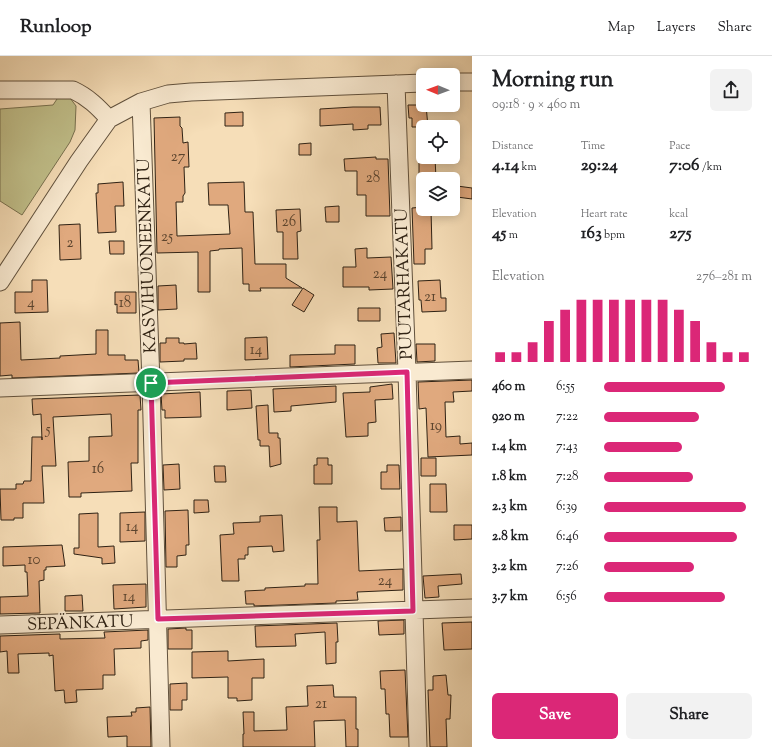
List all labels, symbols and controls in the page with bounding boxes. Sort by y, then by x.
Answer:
text: Runloop [20,14,92,41]
text: Map [608,18,635,38]
text: Layers [657,18,695,38]
text: Share [717,18,752,38]
text: Morning run [492,65,614,97]
north arrow [416,68,460,112]
map controls [416,68,460,216]
button: share [710,69,752,111]
text: 09:18 · 9 × 460 m [492,96,580,114]
button: locate [416,120,460,164]
text: Distance [492,138,533,154]
text: Time [581,138,605,154]
text: Pace [669,138,690,154]
house number: 27 [171,147,186,168]
text: 4.14 [492,154,519,178]
text: 29:24 [581,154,618,178]
text: 7:06 [669,154,700,178]
street label: KASVIHUONEENKATU [133,158,163,354]
text: km [519,159,537,175]
text: /km [700,159,722,175]
house number: 28 [366,168,380,189]
button: layers [416,172,460,216]
text: Elevation [492,206,537,222]
text: Heart rate [581,206,628,222]
text: kcal [669,206,688,222]
street label: PUUTARHAKATU [390,208,420,360]
house number: 26 [282,212,296,233]
text: 45 [492,222,506,246]
text: 163 [581,222,602,246]
text: 275 [669,222,692,246]
house number: 25 [161,227,173,248]
text: m [506,227,518,243]
text: bpm [602,227,625,243]
house number: 2 [66,233,74,254]
house number: 24 [373,264,388,285]
text: Elevation [492,268,545,286]
text: 276–281 m [696,268,752,286]
house number: 21 [424,287,436,308]
house number: 4 [27,293,35,314]
house number: 18 [119,293,131,314]
house number: 14 [250,340,263,361]
pin [134,366,168,400]
icon: arrive [140,372,162,394]
text: 460 m [492,378,525,396]
text: 6:55 [556,378,575,396]
text: 920 m [492,408,525,426]
text: 7:22 [556,408,578,426]
house number: 19 [430,416,442,437]
house number: 5 [44,420,51,441]
text: 1.4 km [492,438,527,456]
text: 7:43 [556,438,578,456]
house number: 16 [92,459,104,480]
text: 1.8 km [492,468,527,486]
text: 7:28 [556,468,578,486]
text: 2.3 km [492,498,527,516]
text: 6:39 [556,498,577,516]
house number: 14 [126,517,139,538]
text: 2.8 km [492,528,528,546]
text: 6:46 [556,528,579,546]
house number: 10 [28,550,41,571]
text: 3.2 km [492,558,527,576]
text: 7:26 [556,558,578,576]
house number: 24 [378,571,393,592]
house number: 14 [123,587,136,608]
text: 3.7 km [492,588,528,606]
text: 6:56 [556,588,577,606]
street label: SEPÄNKATU [27,610,134,638]
button: Save [492,693,618,739]
button: Share [626,693,752,739]
house number: 21 [315,694,327,715]

